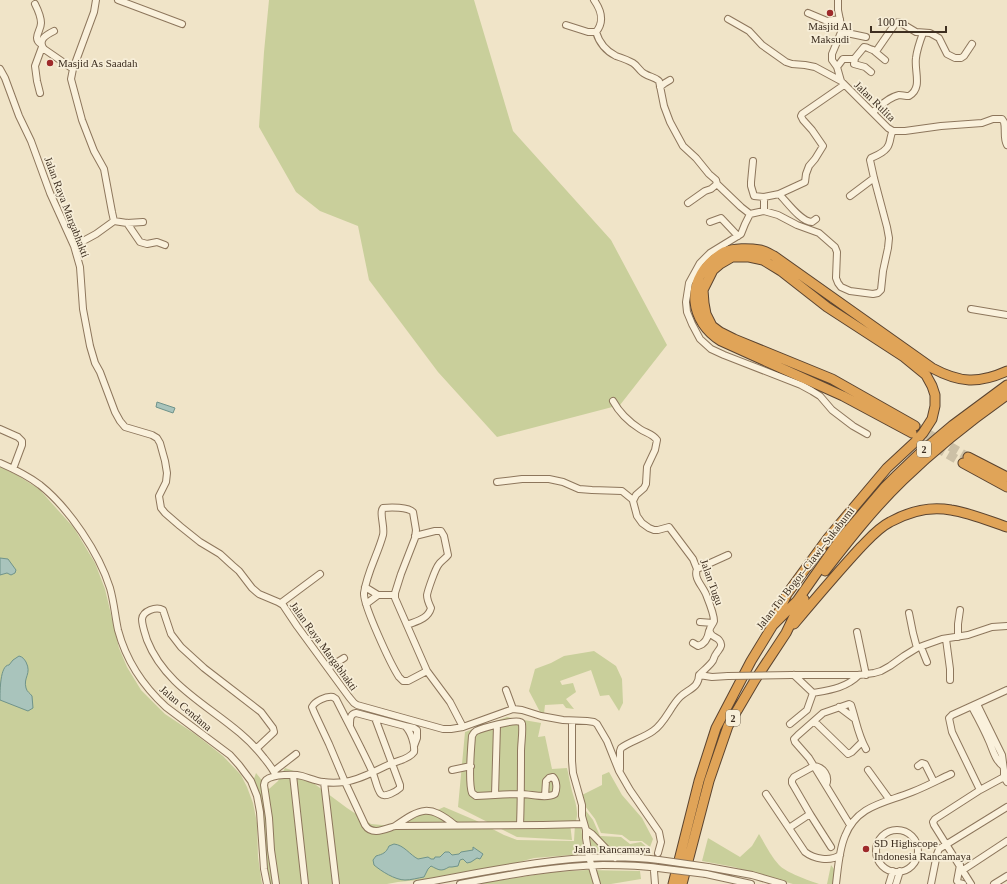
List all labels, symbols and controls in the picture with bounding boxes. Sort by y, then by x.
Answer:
marker: Masjid Al Maksudi [825,8,835,18]
scale bar [871,8,946,34]
text: 100 m [877,15,908,29]
place label: Masjid Al Maksudi [808,20,852,45]
place label: Masjid As Saadah [58,57,138,69]
marker: Masjid As Saadah [45,58,55,68]
street label: Jalan Rulita [852,79,898,124]
street label: Jalan Raya Margabhakti [42,155,92,259]
road number: 2 [917,441,931,457]
street label: Jalan Tol Bogor–Ciawi–Sukabumi [754,504,856,632]
street label: Jalan Tugu [698,557,726,607]
street label: Jalan Raya Margabhakti [288,599,360,693]
street label: Jalan Cendana [158,683,214,733]
road number: 2 [726,710,740,726]
place label: SD Highscope Indonesia Rancamaya [874,837,971,862]
street label: Jalan Rancamaya [574,843,650,855]
marker: SD Highscope Indonesia Rancamaya [861,844,871,854]

